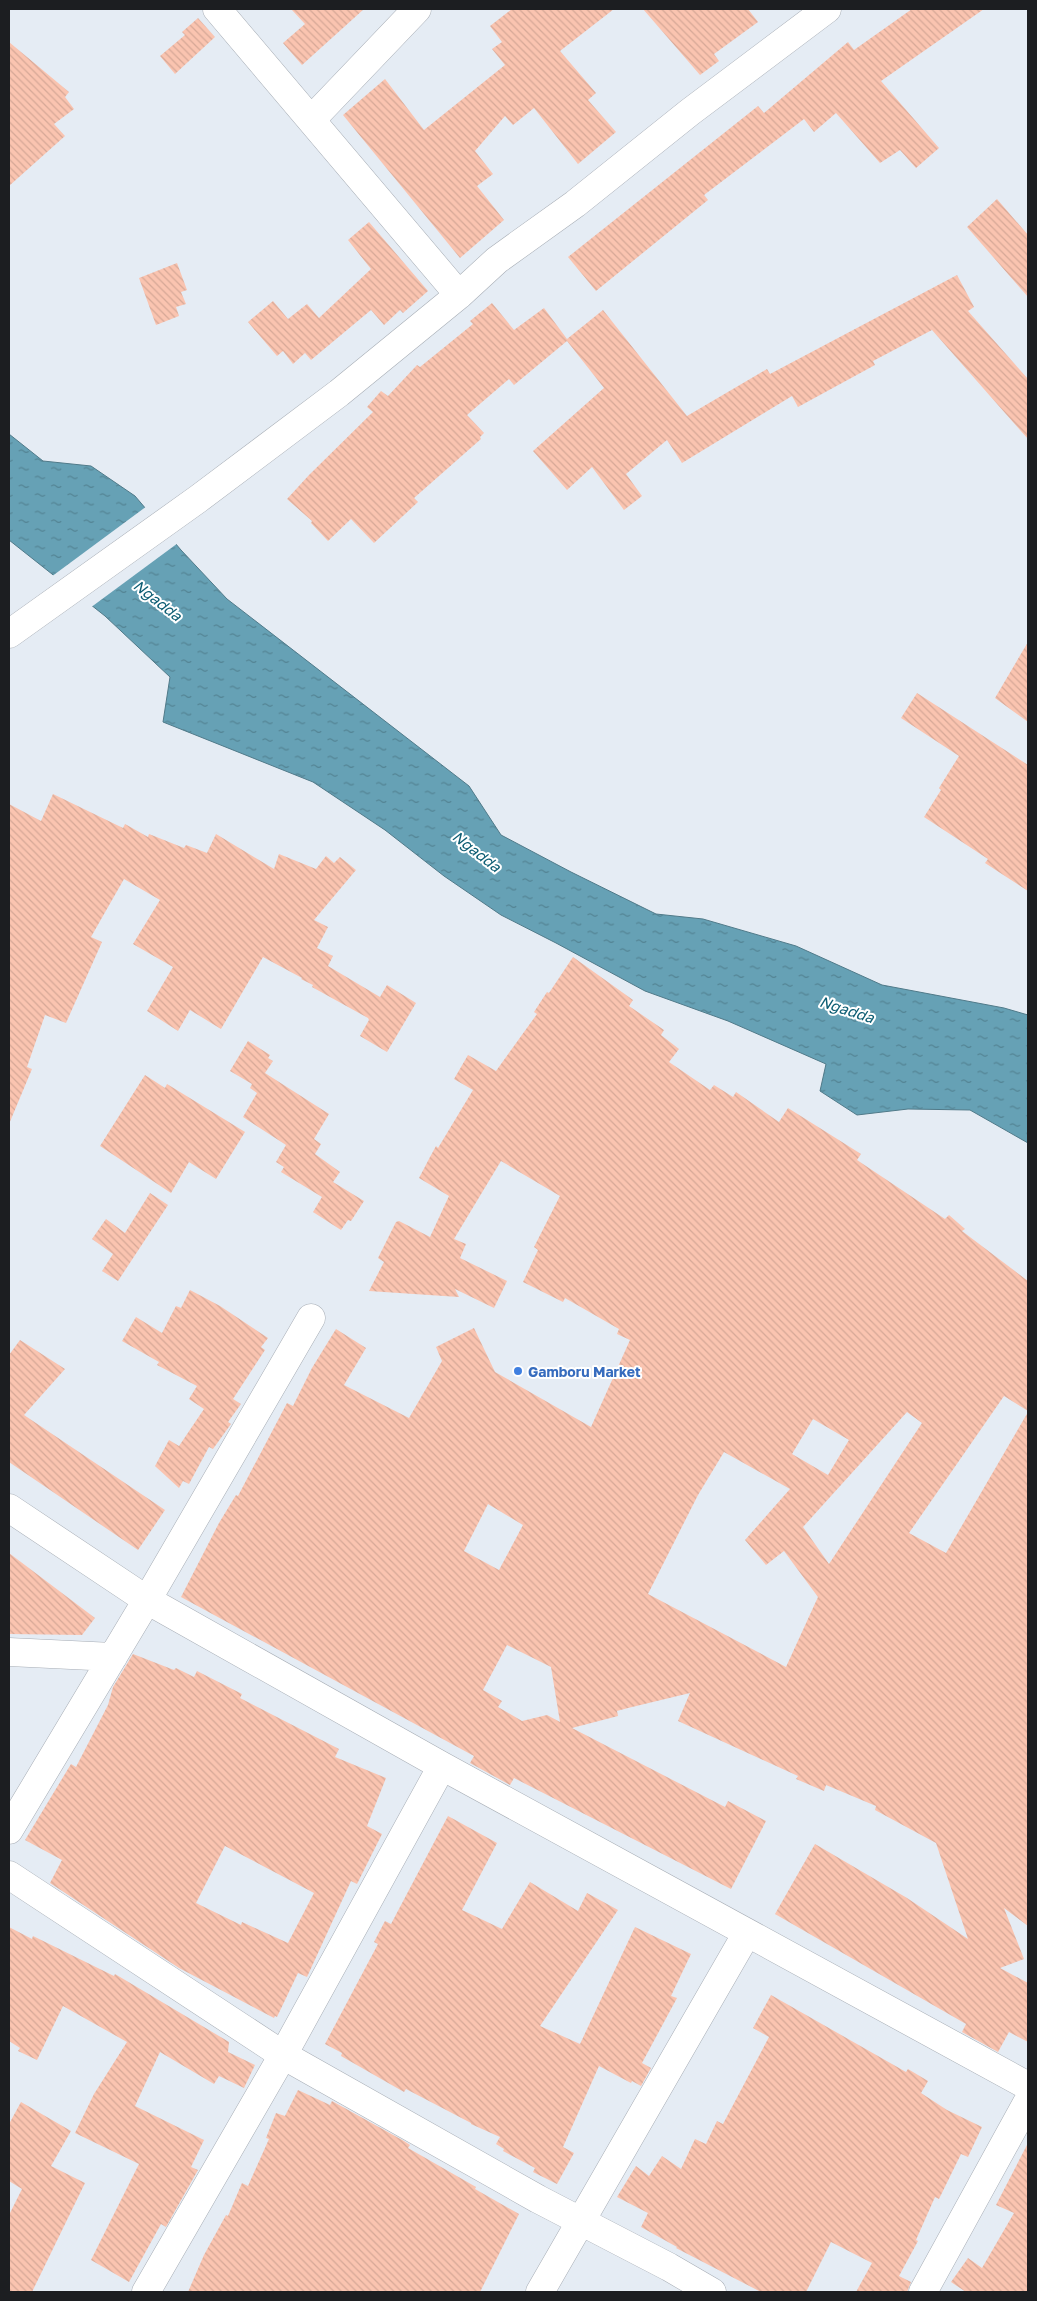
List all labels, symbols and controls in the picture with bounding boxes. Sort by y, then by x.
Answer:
water label: Ngadda [130,576,186,625]
water label: Ngadda [449,827,505,876]
water label: Ngadda [817,992,877,1027]
place label: Gamboru Market [528,1363,641,1380]
marker: Gamboru Market [512,1365,524,1377]

